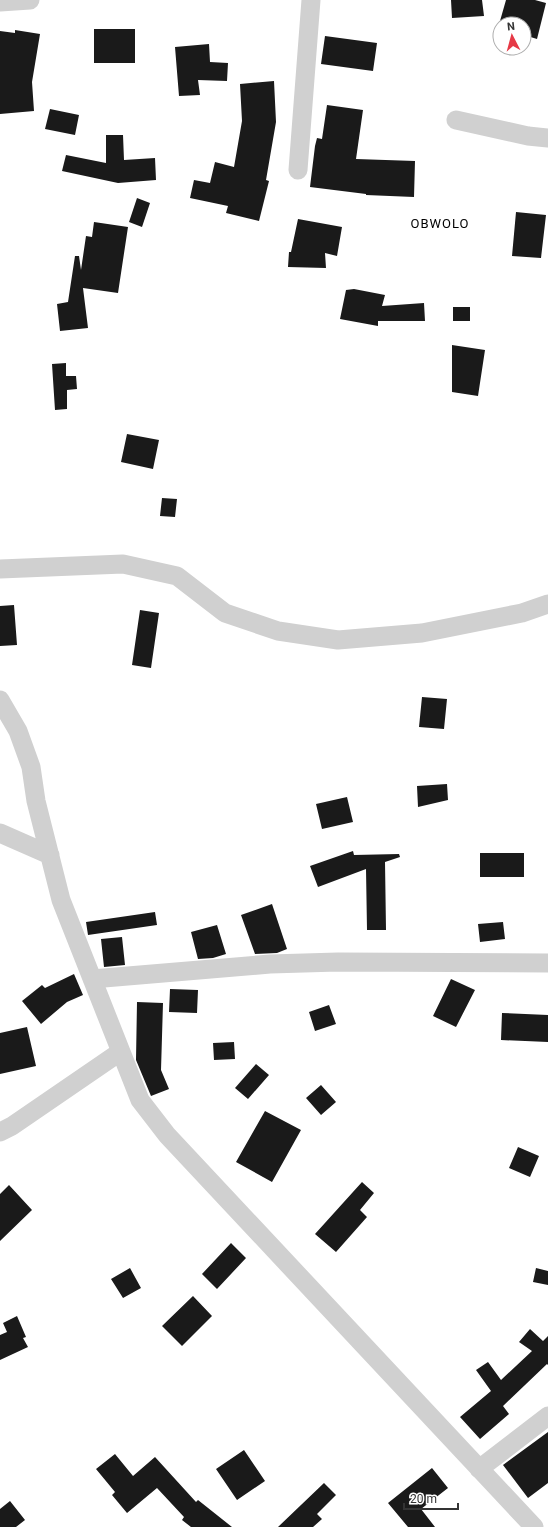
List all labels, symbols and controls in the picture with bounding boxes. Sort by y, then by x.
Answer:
north arrow [492,16,532,56]
text: N [506,20,516,33]
district label: OBWOLO [410,216,470,231]
scale bar [404,1485,458,1511]
text: 20 m [410,1492,437,1506]

